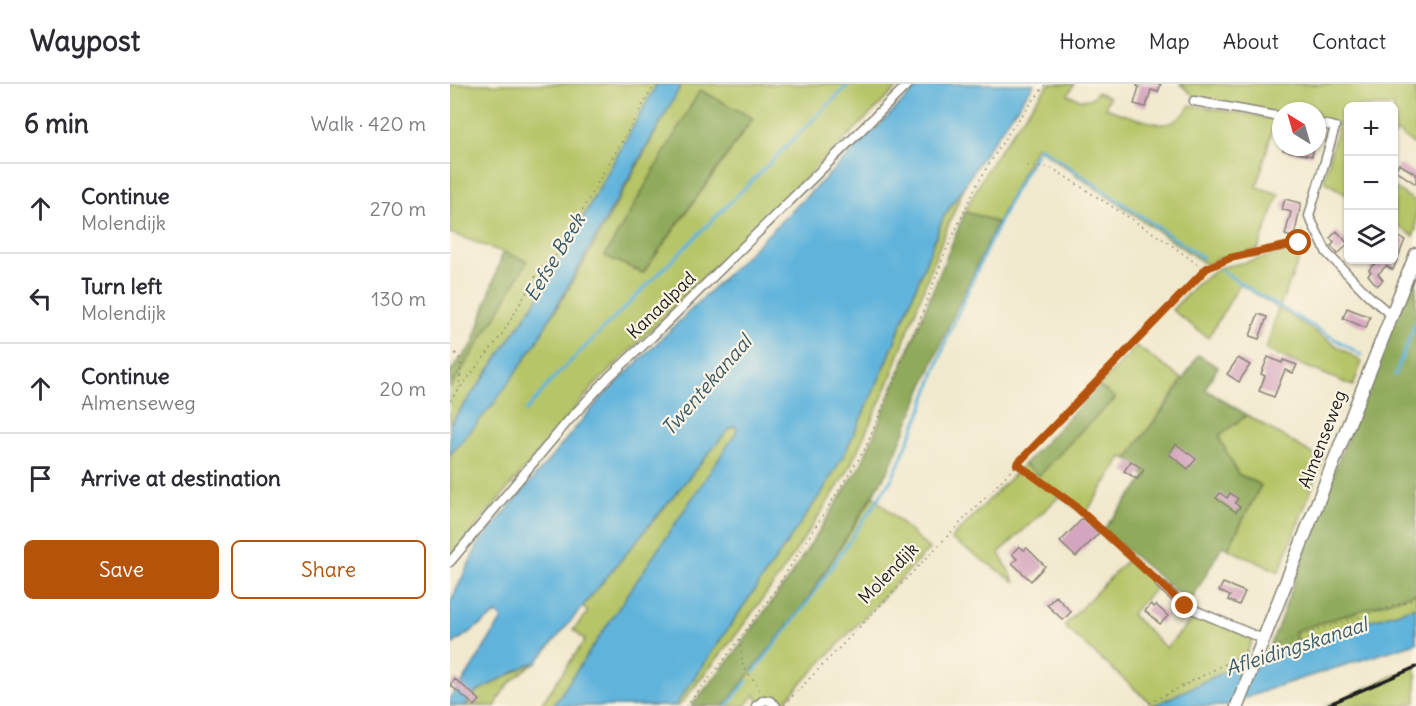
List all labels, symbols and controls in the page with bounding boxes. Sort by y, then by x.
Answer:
text: Waypost [30,23,140,59]
text: Home [1059,28,1116,55]
text: Map [1149,28,1190,55]
text: About [1223,28,1279,55]
text: Contact [1312,28,1386,55]
north arrow [1272,102,1326,156]
map controls [1344,102,1398,264]
button: + [1344,102,1398,156]
text: 6 min [24,107,89,140]
text: Walk · 420 m [310,111,426,136]
button: − [1344,156,1398,210]
text: Continue [81,182,170,210]
icon: ahead [24,192,57,225]
text: 270 m [370,196,426,221]
water label: Eefse Beek [518,207,591,305]
text: Molendijk [81,210,166,235]
button: layers [1344,210,1398,264]
route start [1285,229,1311,255]
street label: Kanaalpad [622,266,701,344]
text: Turn left [81,272,162,300]
icon: left [24,282,57,315]
text: 130 m [371,286,426,311]
text: Molendijk [81,300,166,325]
water label: Twentekanaal [656,328,758,440]
text: Continue [81,362,170,390]
icon: ahead [24,372,57,405]
text: 20 m [380,376,426,401]
street label: Almenseweg [1293,387,1351,491]
text: Almenseweg [81,390,196,415]
icon: arrive [24,462,57,495]
text: Arrive at destination [81,464,281,492]
street label: Molendijk [853,537,923,609]
button: Save [24,540,219,599]
button: Share [231,540,426,599]
route end [1171,592,1197,618]
water label: Afleidingskanaal [1222,611,1372,681]

